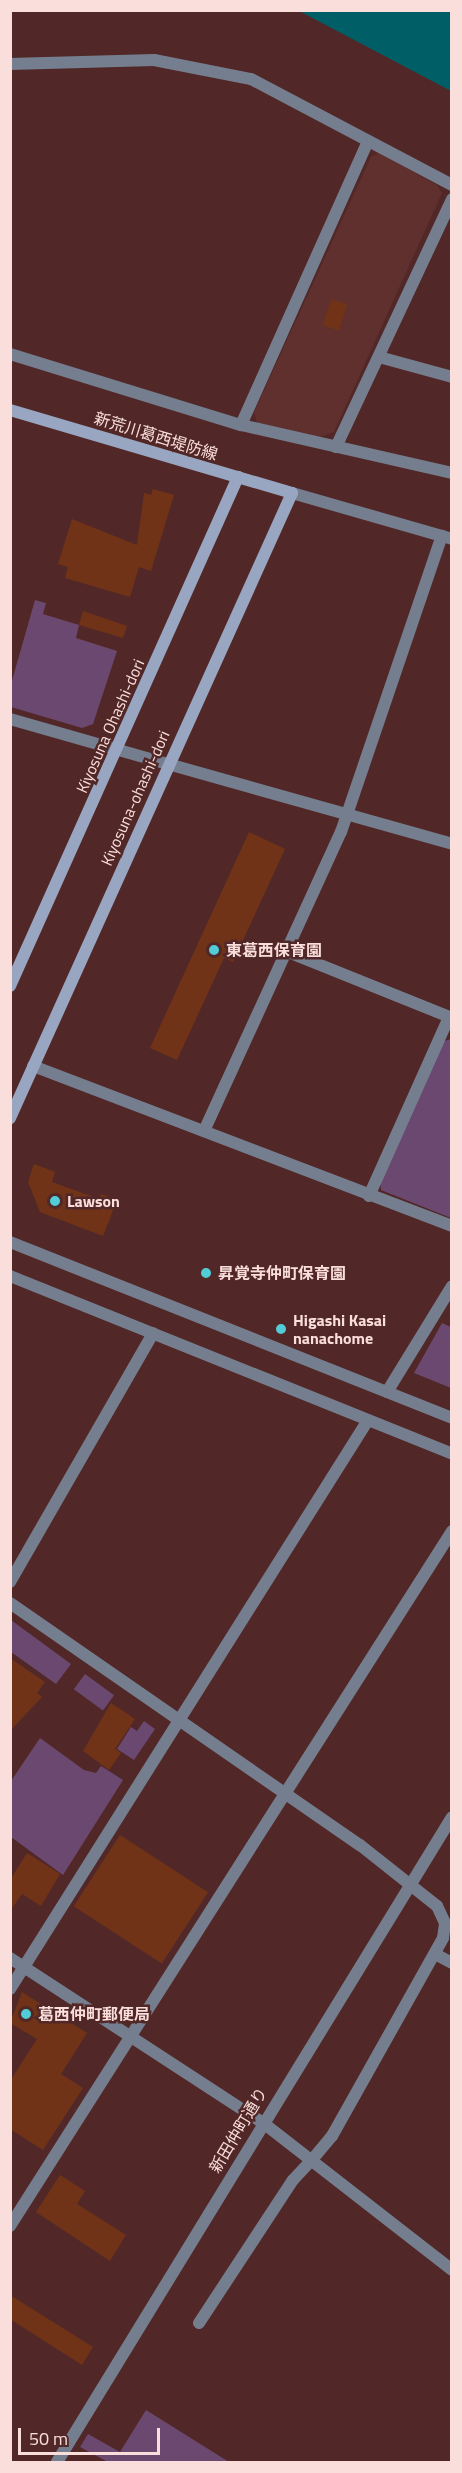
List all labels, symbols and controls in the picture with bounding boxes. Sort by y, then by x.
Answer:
street label: 新荒川葛西堤防線 [92,408,220,464]
street label: Kiyosuna Ohashi-dori [72,656,148,796]
street label: Kiyosuna-ohashi-dori [97,728,173,868]
place label: 東葛西保育園 [226,940,322,960]
marker: 東葛西保育園 [207,943,221,957]
place label: Lawson [67,1191,120,1211]
marker: Lawson [48,1194,62,1208]
place label: 昇覚寺仲町保育園 [218,1263,346,1283]
marker: 昇覚寺仲町保育園 [199,1266,213,1280]
place label: Higashi Kasai nanachome [293,1310,386,1348]
marker: Higashi Kasai nanachome [274,1322,288,1336]
place label: 葛西仲町郵便局 [38,2004,150,2024]
marker: 葛西仲町郵便局 [19,2007,33,2021]
street label: 新田仲町通り [205,2084,271,2176]
scale bar [21,2416,164,2454]
text: 50 m [29,2425,68,2452]

